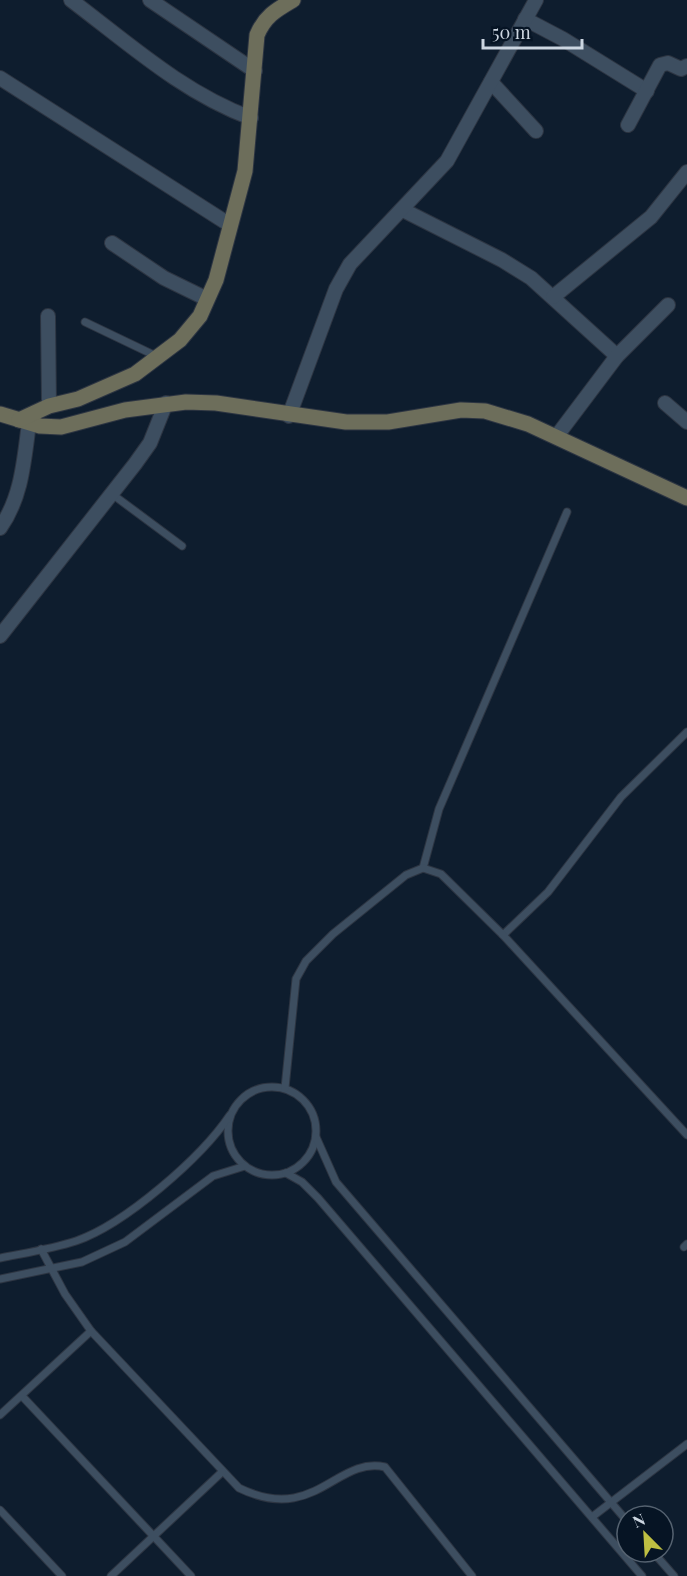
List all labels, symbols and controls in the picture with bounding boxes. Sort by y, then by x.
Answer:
scale bar [483,12,582,50]
text: 50 m [492,20,531,44]
north arrow [615,1504,675,1564]
text: N [629,1508,649,1532]

